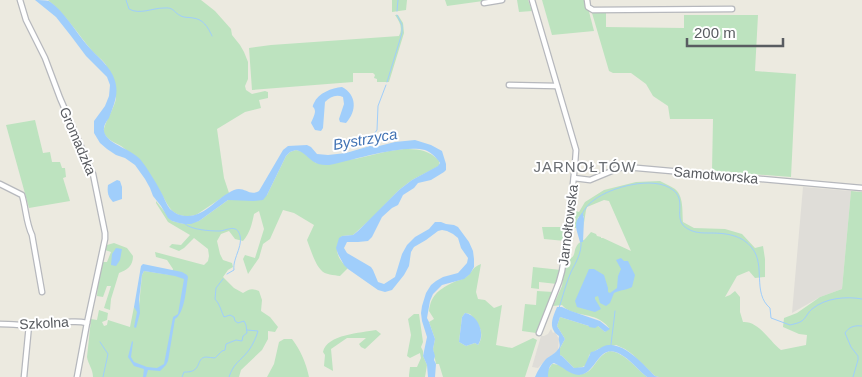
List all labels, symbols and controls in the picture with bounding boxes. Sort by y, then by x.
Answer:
scale bar [687,15,783,47]
text: 200 m [694,24,736,41]
street label: Gromadzka [56,105,100,178]
water label: Bystrzyca [332,125,398,153]
district label: JARNOŁTÓW [533,158,637,175]
street label: Samotworska [673,163,759,187]
street label: Jarnołtowska [555,183,581,267]
street label: Szkolna [19,314,69,332]

